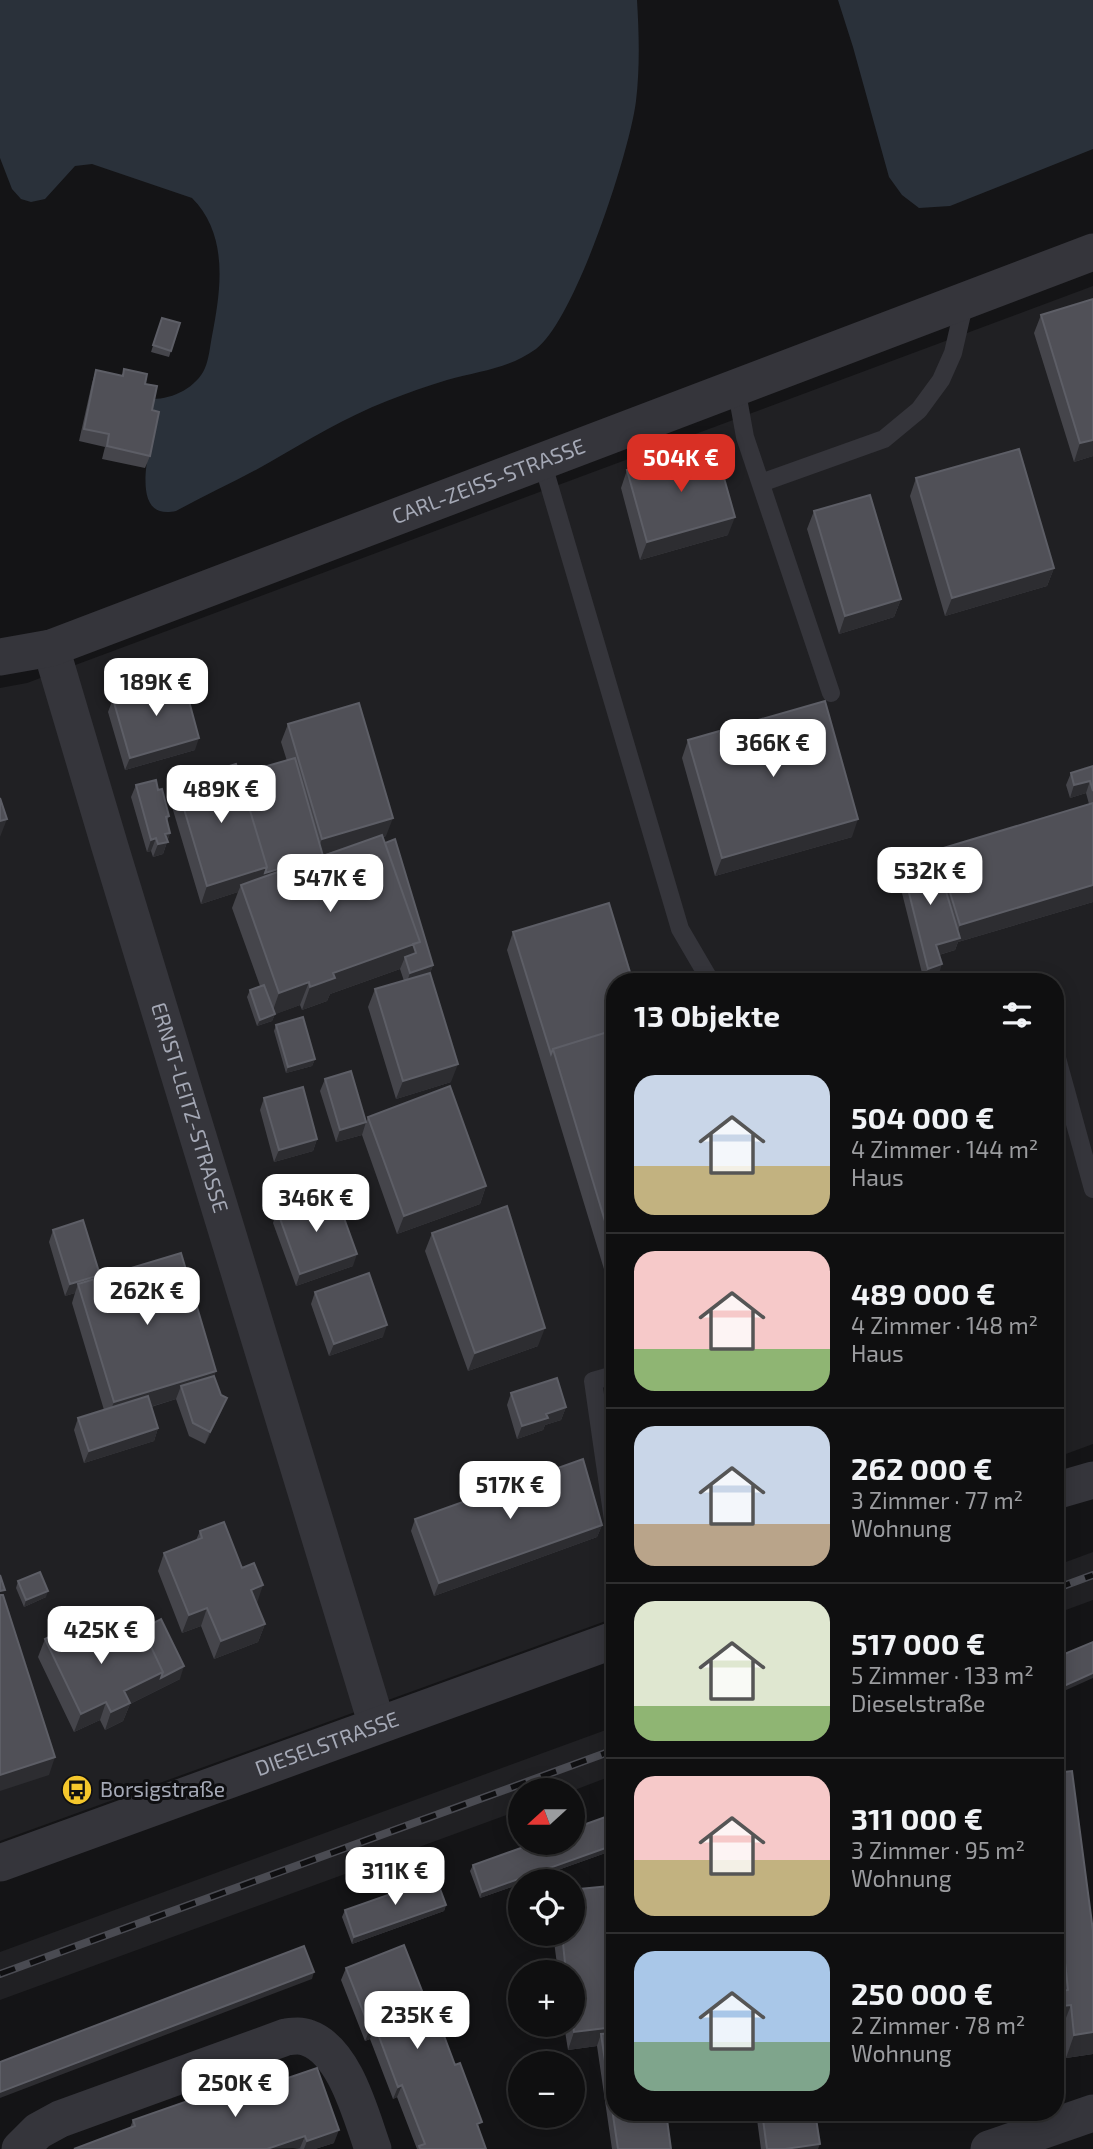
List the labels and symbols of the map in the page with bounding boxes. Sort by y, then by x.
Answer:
street label: CARL-ZEISS-STRASSE [388,432,588,528]
pin: 504K € [624,434,738,494]
pin: 189K € [99,658,213,718]
pin: 366K € [716,720,830,779]
pin: 489K € [164,766,278,825]
pin: 532K € [873,848,987,907]
pin: 547K € [273,855,387,914]
street label: ERNST-LEITZ-STRASSE [147,999,234,1215]
pin: 346K € [259,1174,373,1234]
pin: 262K € [90,1268,204,1327]
pin: 517K € [453,1462,567,1521]
pin: 425K € [44,1606,158,1666]
street label: DIESELSTRASSE [251,1705,402,1780]
bus stop icon: Borsigstraße [60,1773,94,1807]
place label: Borsigstraße [100,1776,225,1801]
north arrow [508,1778,584,1855]
pin: 311K € [338,1848,452,1907]
pin: 235K € [360,1992,474,2051]
pin: 250K € [178,2060,292,2119]

